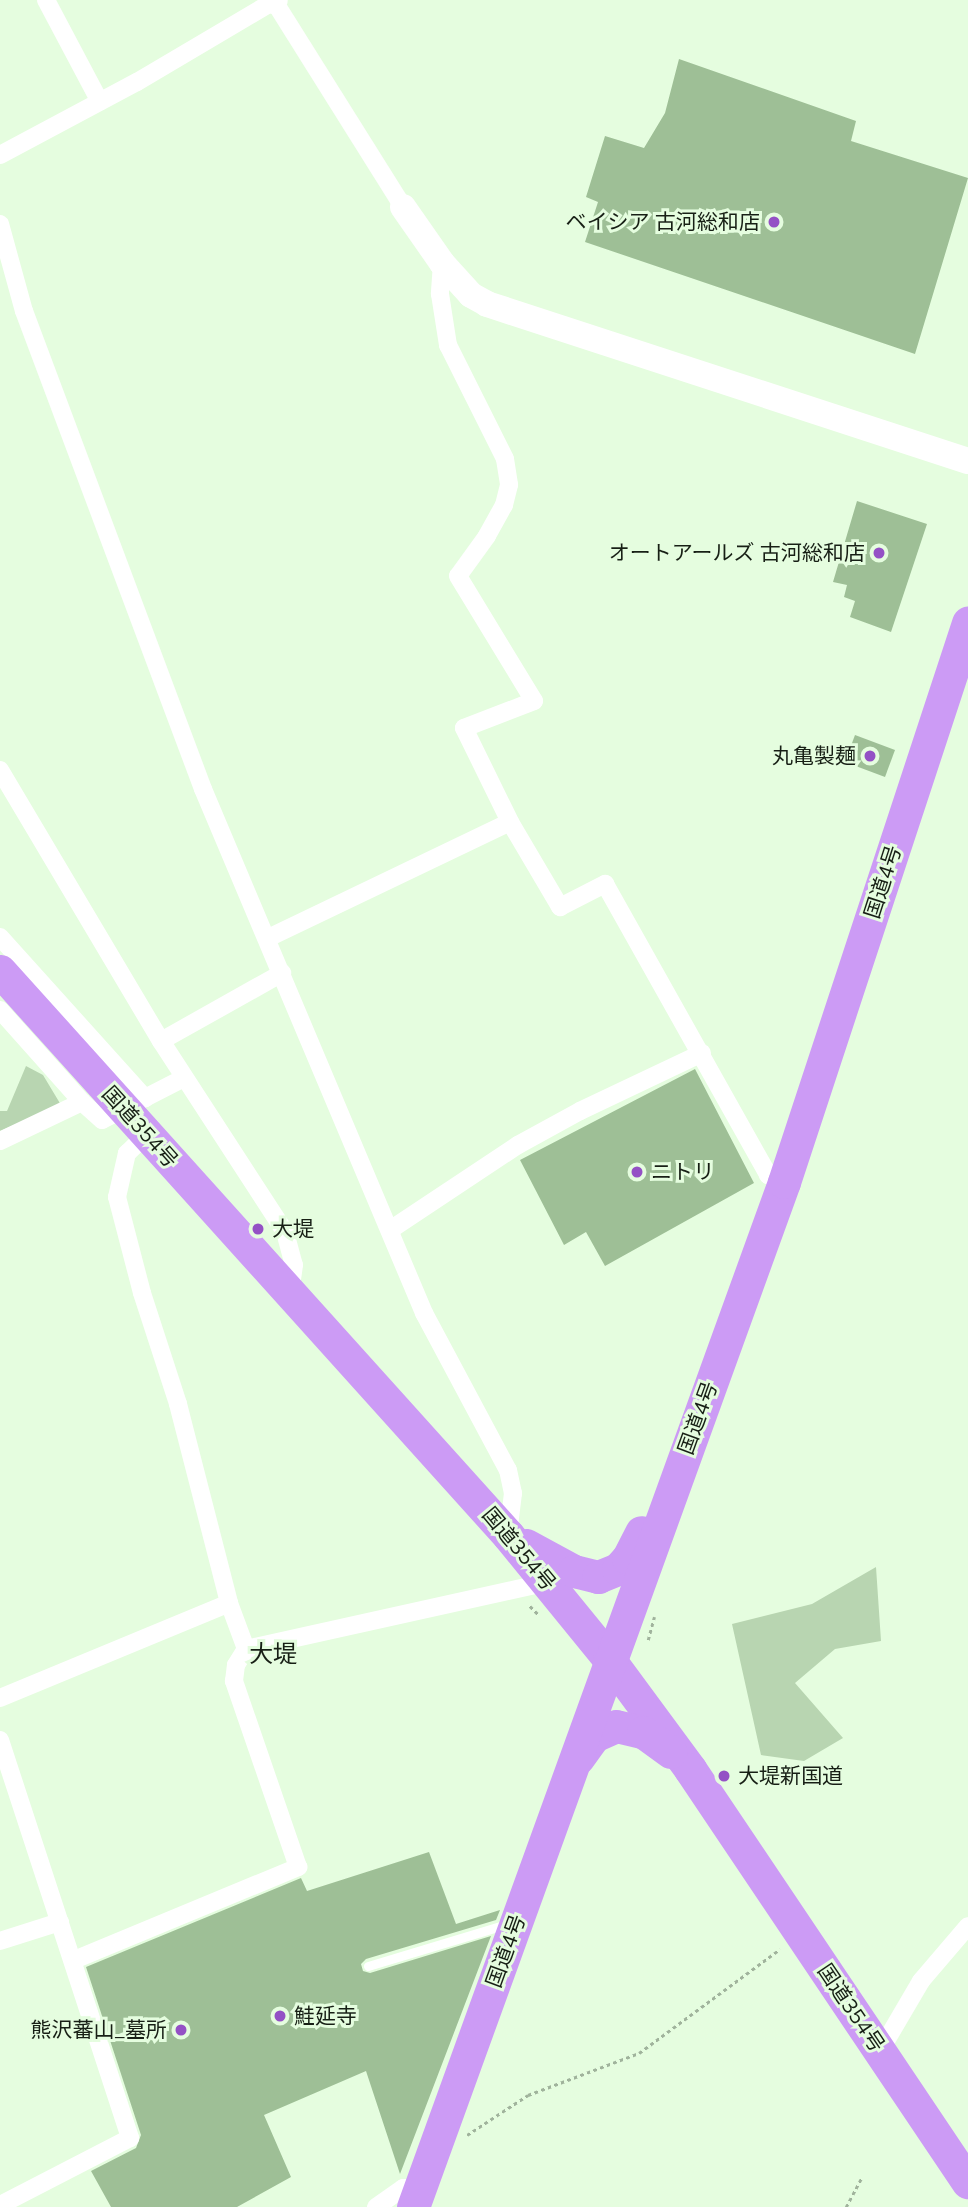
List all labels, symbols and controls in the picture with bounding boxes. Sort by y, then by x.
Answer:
place label: ベイシア 古河総和店 [566,209,760,235]
marker: ベイシア 古河総和店 [766,214,782,230]
place label: オートアールズ 古河総和店 [609,540,865,566]
marker: オートアールズ 古河総和店 [871,545,887,561]
place label: 丸亀製麺 [772,743,856,769]
marker: 丸亀製麺 [862,748,878,764]
street label: 国道4号 [859,842,907,922]
street label: 国道354号 [97,1081,183,1173]
place label: ニトリ [651,1159,714,1185]
marker: ニトリ [629,1164,645,1180]
place label: 大堤 [272,1216,314,1242]
marker: 大堤 [250,1221,266,1237]
street label: 国道4号 [673,1378,723,1458]
street label: 国道354号 [477,1502,561,1596]
district label: 大堤 [249,1641,297,1669]
place label: 大堤新国道 [738,1763,843,1789]
marker: 大堤新国道 [716,1768,732,1784]
street label: 国道4号 [481,1911,531,1991]
street label: 国道354号 [812,1959,890,2057]
place label: 鮭延寺 [294,2003,357,2029]
marker: 鮭延寺 [272,2008,288,2024]
place label: 熊沢蕃山_墓所 [31,2017,167,2043]
marker: 熊沢蕃山_墓所 [173,2022,189,2038]

